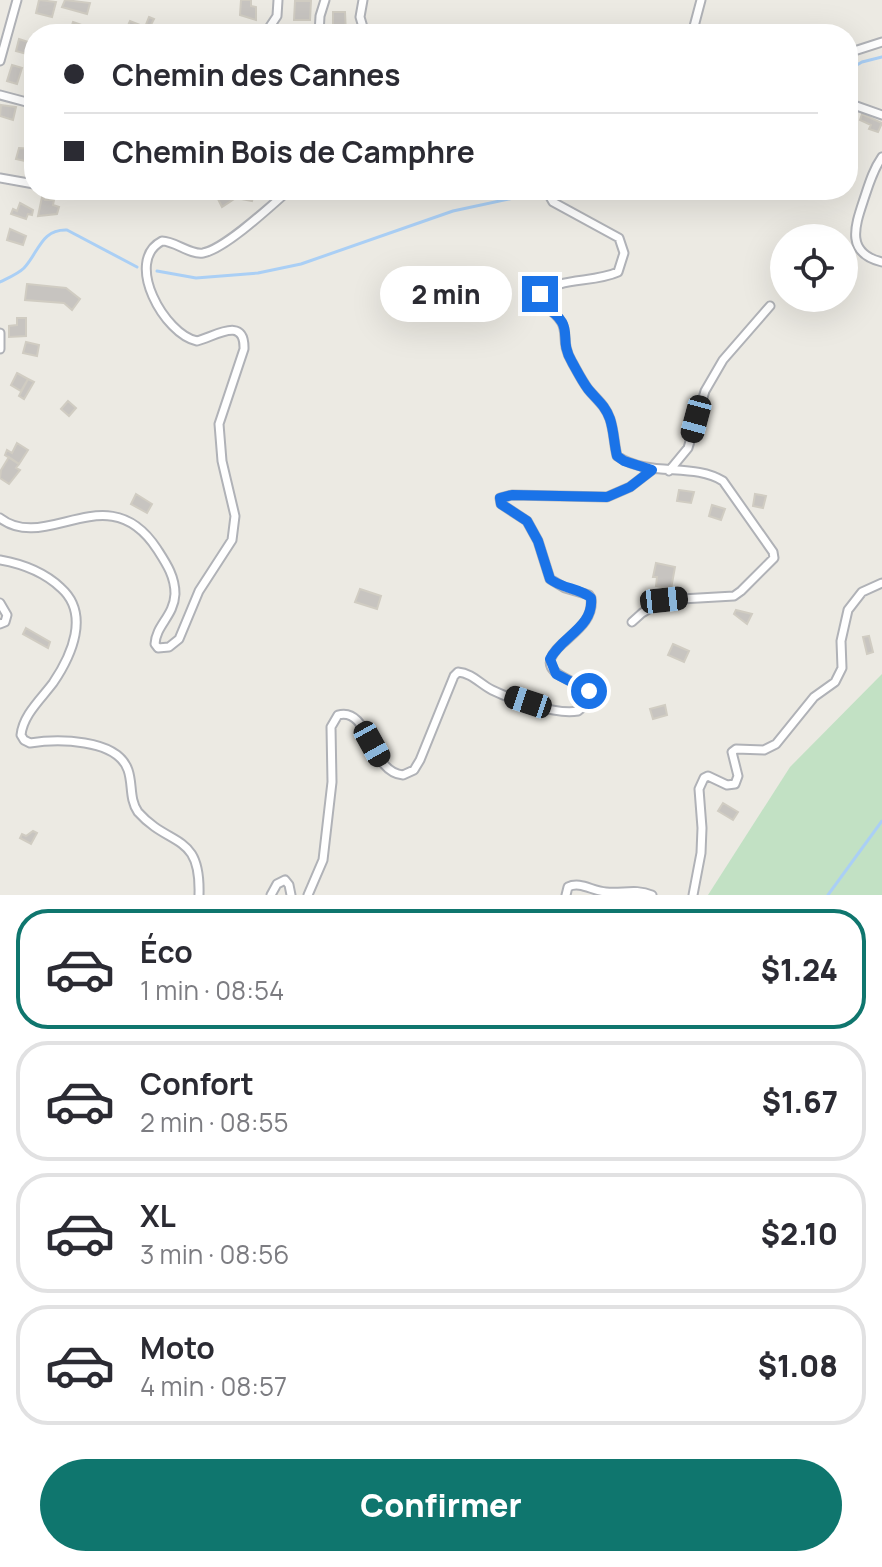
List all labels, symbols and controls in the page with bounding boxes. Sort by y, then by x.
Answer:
text: Chemin des Cannes [112,54,401,95]
text: Chemin Bois de Camphre [112,131,475,172]
map controls [770,224,858,312]
button: locate [770,224,858,312]
callout: 2 min [380,266,512,322]
text: 2 min [412,276,480,312]
route end [522,276,558,312]
car [678,393,714,445]
car [639,586,689,614]
route start [571,673,607,709]
car [501,683,555,721]
car [350,717,394,771]
text: Éco [140,931,193,972]
icon: car [44,933,116,1005]
text: $1.24 [761,949,838,990]
text: 1 min · 08:54 [140,972,284,1008]
text: Confort [140,1063,254,1104]
icon: car [44,1065,116,1137]
text: $1.67 [762,1081,838,1122]
text: 2 min · 08:55 [140,1104,289,1140]
text: XL [140,1195,176,1236]
icon: car [44,1197,116,1269]
text: $2.10 [761,1213,838,1254]
text: 3 min · 08:56 [140,1236,289,1272]
text: Moto [140,1327,215,1368]
icon: car [44,1329,116,1401]
text: $1.08 [758,1345,838,1386]
text: 4 min · 08:57 [140,1368,287,1404]
button: Confirmer [40,1459,842,1551]

